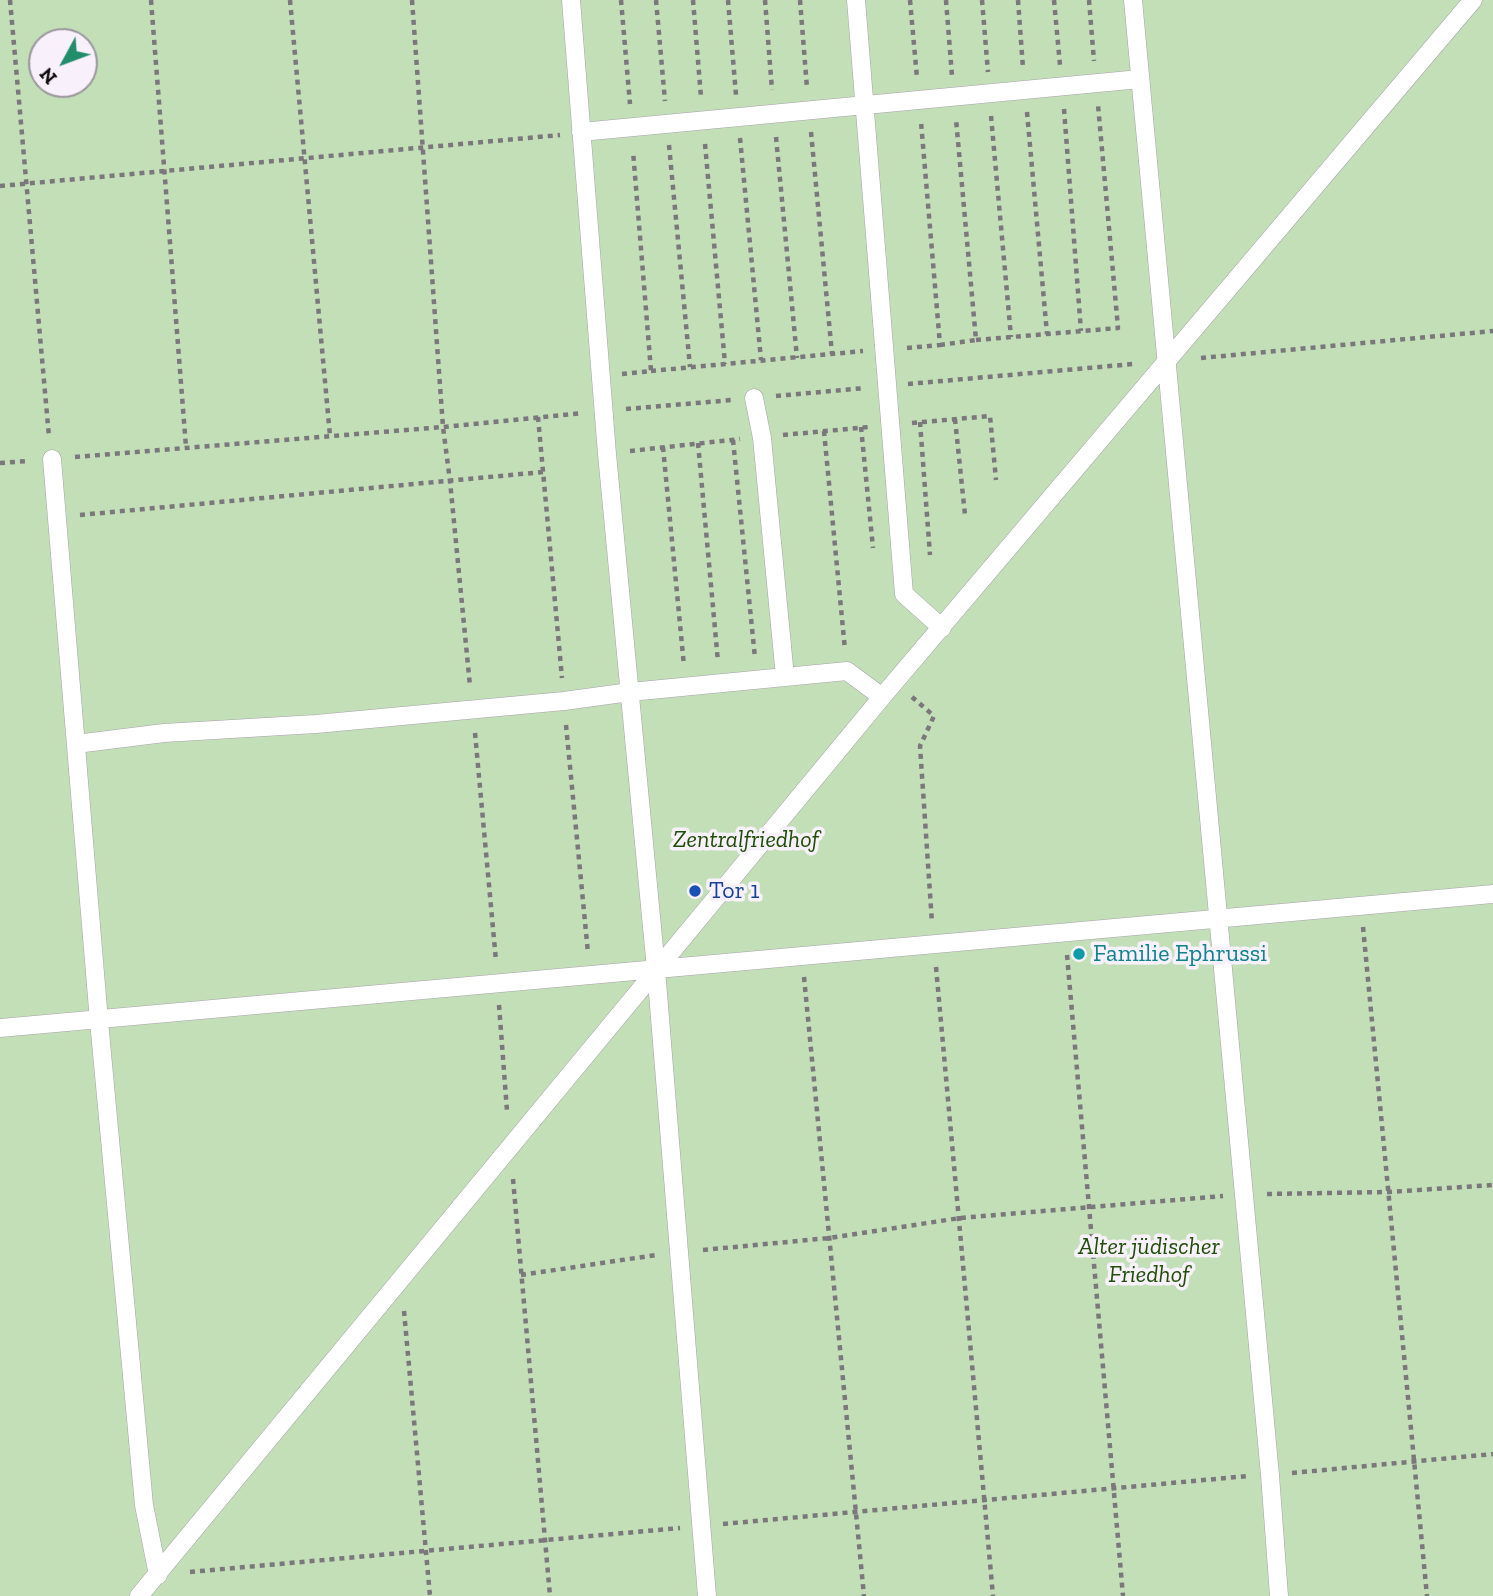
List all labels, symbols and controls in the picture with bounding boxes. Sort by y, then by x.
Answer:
north arrow [28,28,98,98]
text: N [35,63,62,89]
park label: Zentralfriedhof [673,826,819,854]
place label: Tor 1 [709,877,759,905]
marker: Tor 1 [687,883,703,899]
place label: Familie Ephrussi [1093,940,1267,968]
marker: Familie Ephrussi [1071,946,1087,962]
park label: Alter jüdischer Friedhof [1078,1233,1220,1289]

